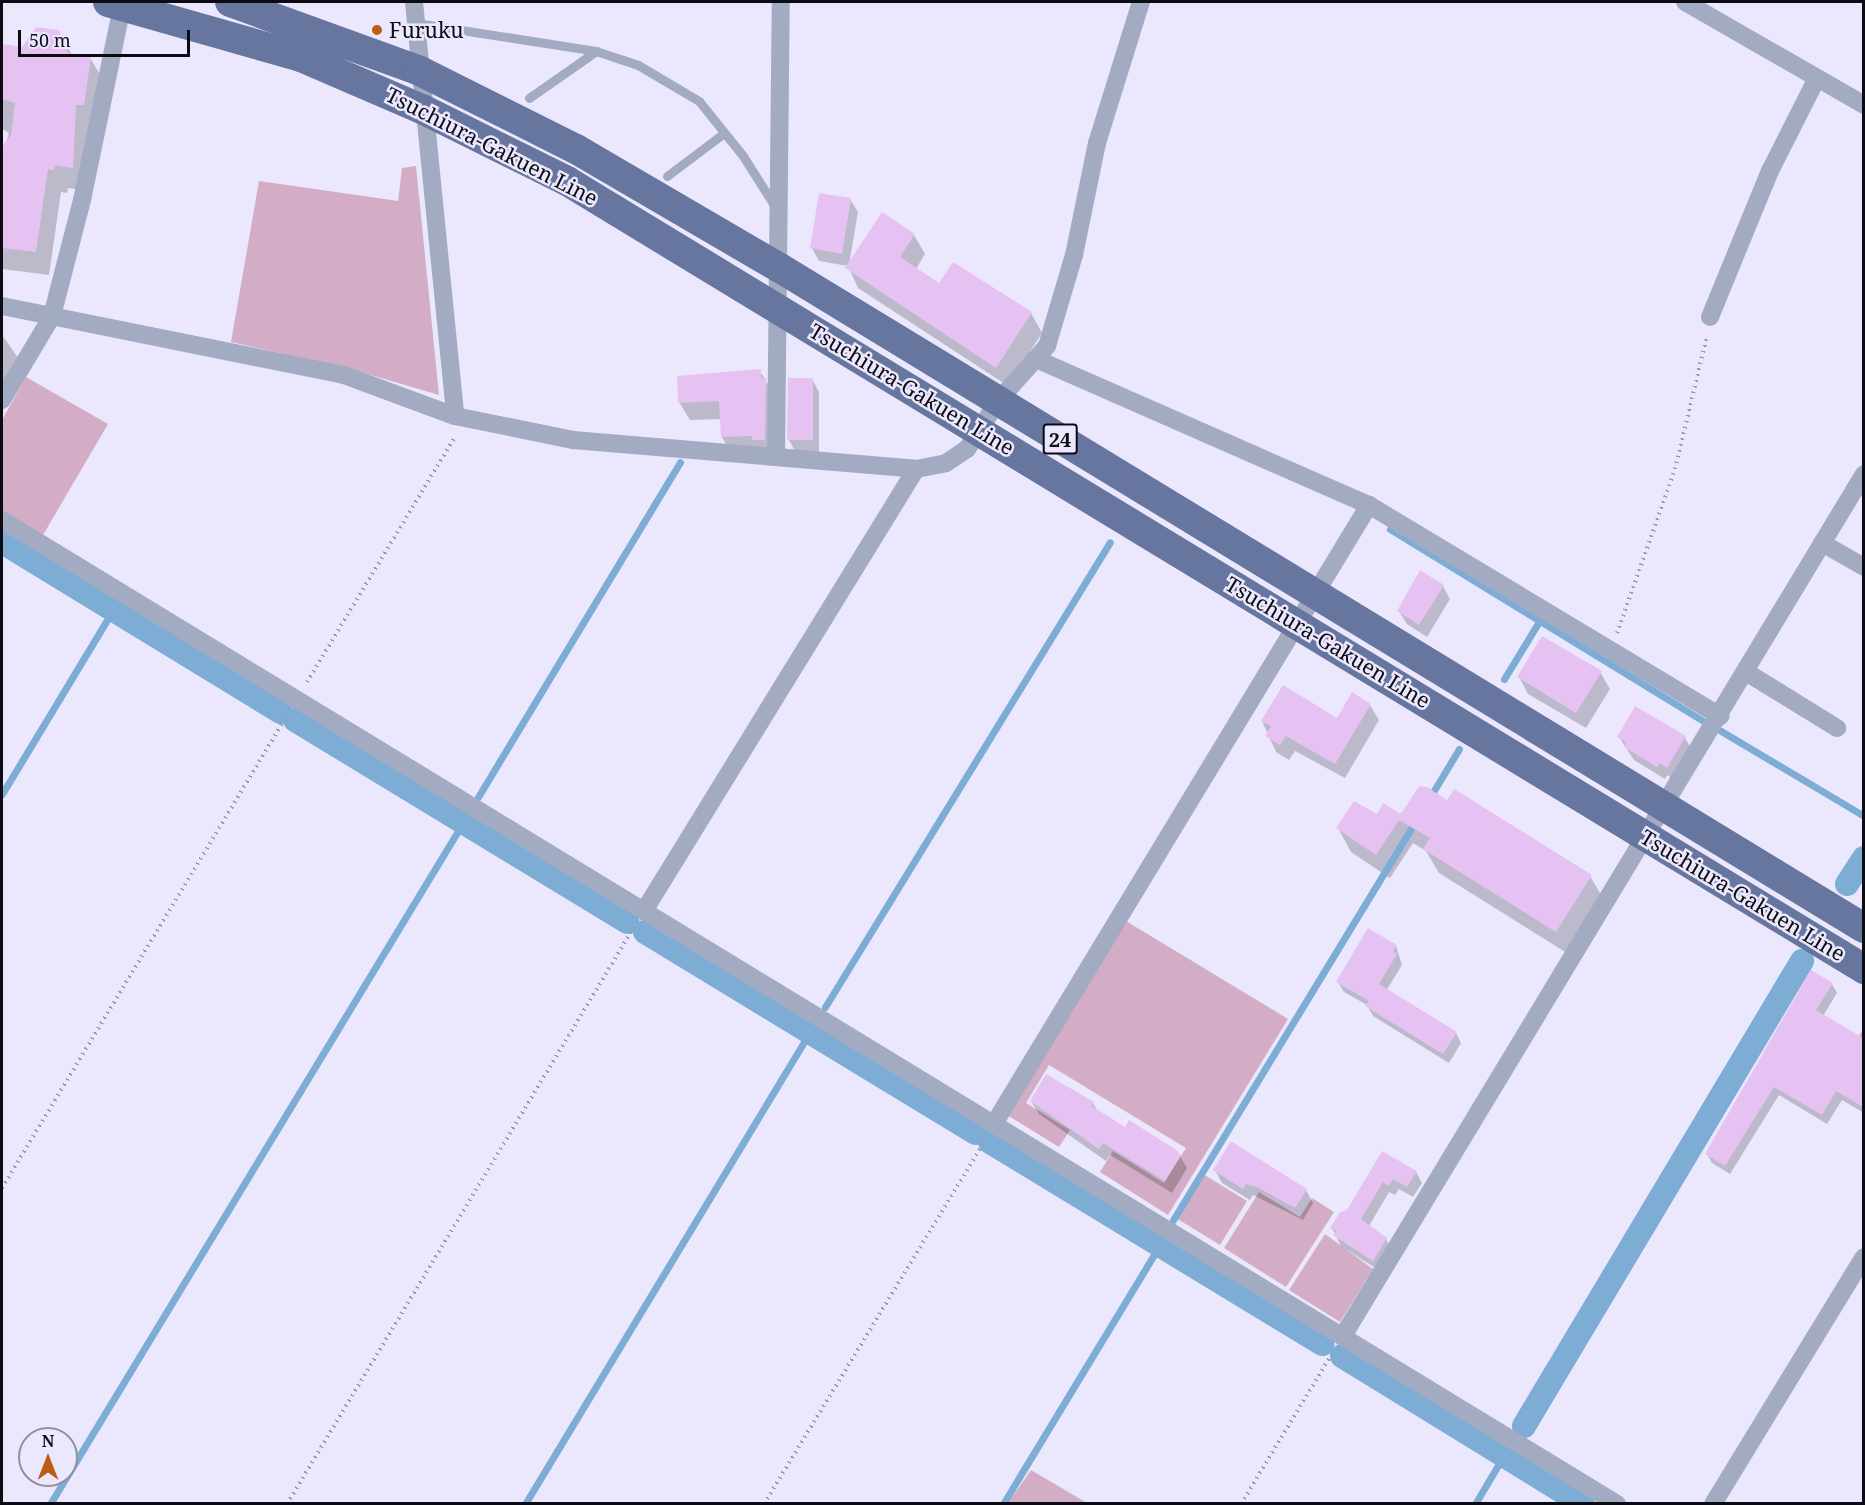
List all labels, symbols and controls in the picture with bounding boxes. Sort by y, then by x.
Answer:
place label: Furuku [389,17,464,43]
scale bar [21,18,194,56]
marker: Furuku [370,23,384,37]
text: 50 m [29,28,71,52]
street label: Tsuchiura-Gakuen Line [382,82,602,210]
street label: Tsuchiura-Gakuen Line [805,318,1019,460]
road number: 24 [1042,422,1078,456]
street label: Tsuchiura-Gakuen Line [1221,571,1435,713]
street label: Tsuchiura-Gakuen Line [1636,824,1850,966]
north arrow [18,1427,78,1487]
text: N [42,1430,54,1452]

